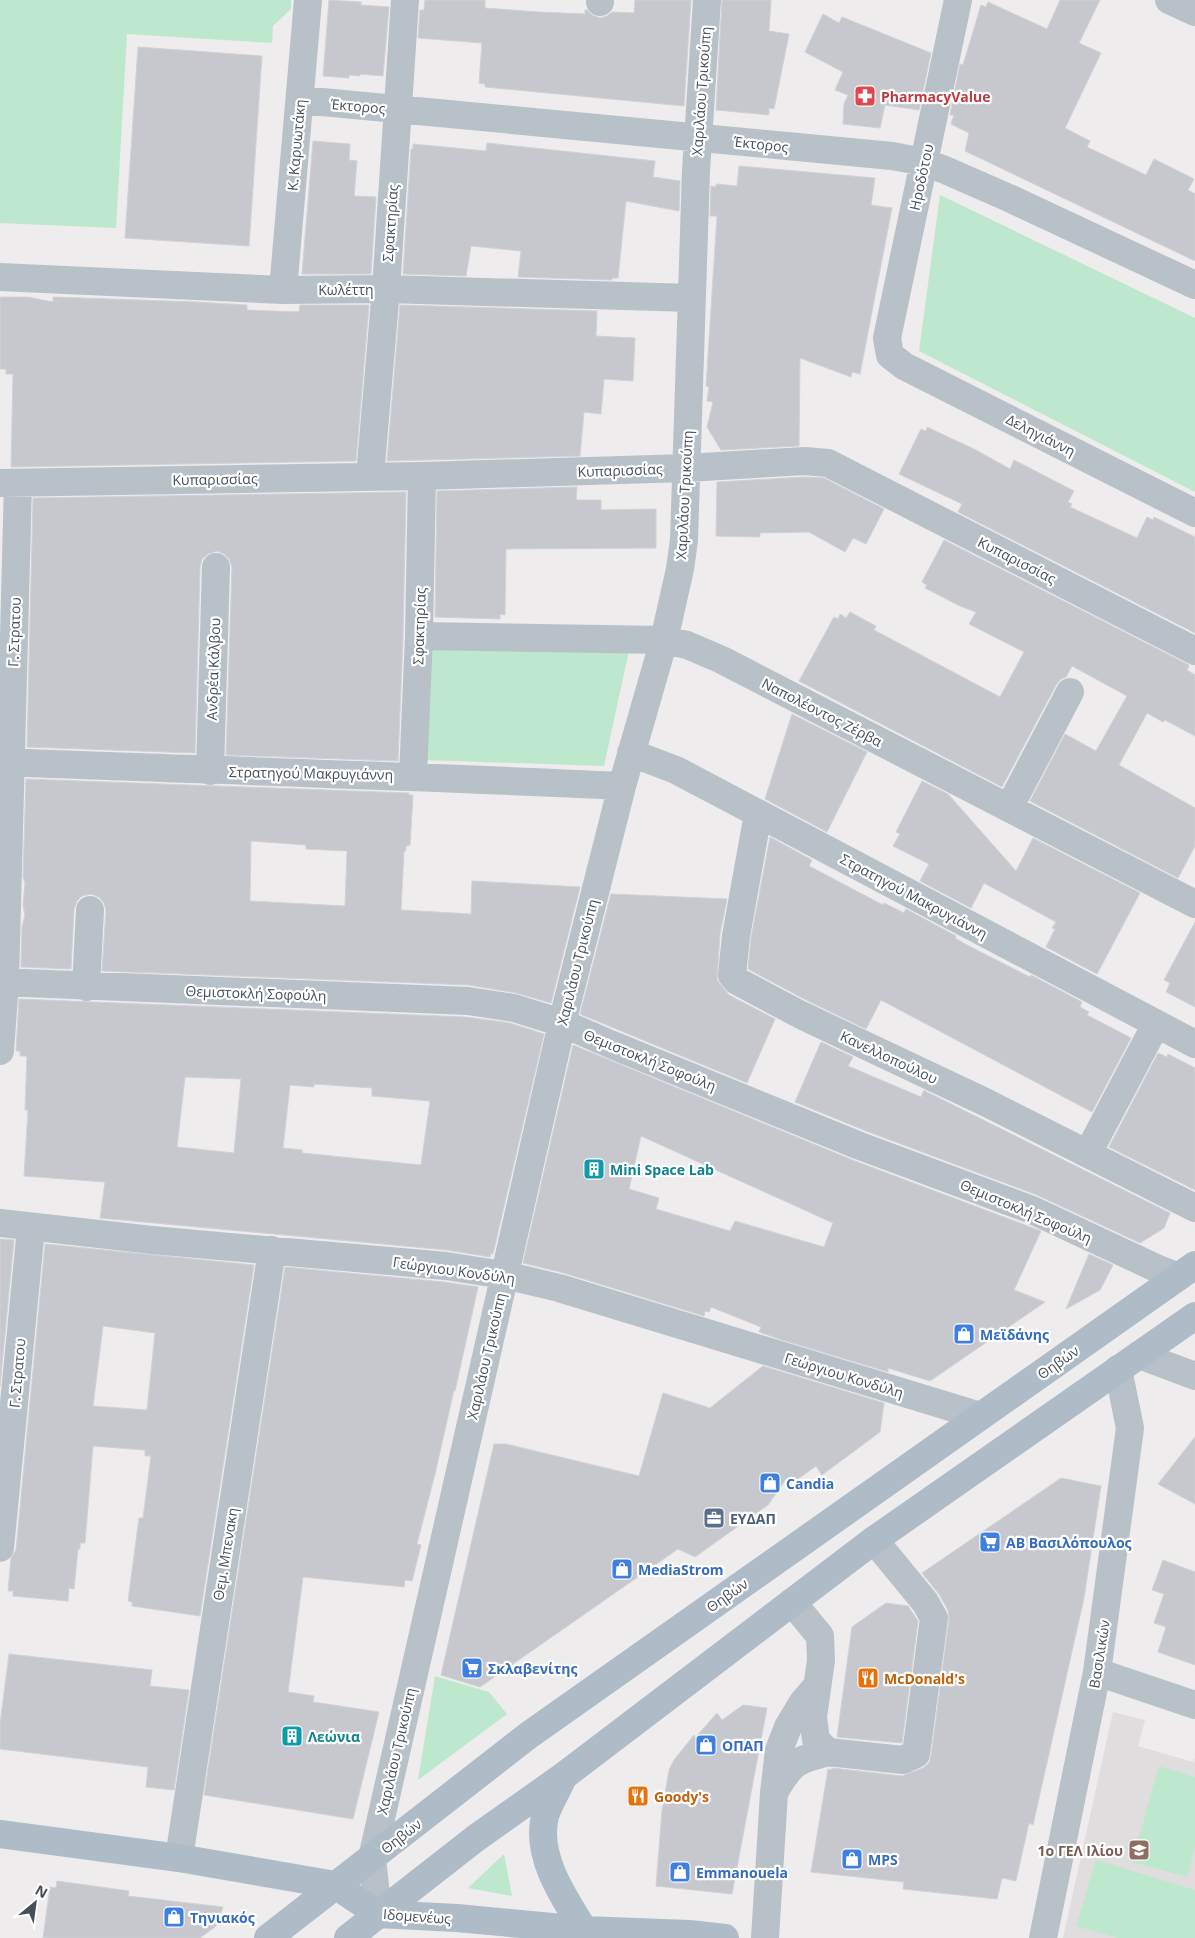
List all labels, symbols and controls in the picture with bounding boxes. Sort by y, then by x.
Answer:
street label: Χαριλάου Τρικούπη [687,26,715,156]
pharmacy icon: PharmacyValue [853,84,877,108]
place label: PharmacyValue [881,87,990,106]
street label: Έκτορος [329,94,386,118]
street label: Κ. Καρυωτάκη [283,98,309,192]
street label: Έκτορος [732,132,790,156]
street label: Ηροδότου [905,142,937,212]
street label: Σφακτηρίας [378,183,402,262]
street label: Κωλέττη [318,280,374,299]
street label: Δεληγιάννη [1003,409,1079,461]
street label: Χαριλάου Τρικούπη [671,430,697,560]
street label: Κυπαρισσίας [577,459,663,481]
street label: Κυπαρισσίας [172,469,258,489]
street label: Κυπαρισσίας [975,532,1059,588]
street label: Σφακτηρίας [408,587,430,665]
street label: Γ. Στρατου [3,597,25,667]
street label: Ανδρέα Κάλβου [202,617,224,721]
street label: Ναπολέοντος Ζέρβα [759,673,886,751]
street label: Στρατηγού Μακρυγιάννη [229,762,393,784]
street label: Στρατηγού Μακρυγιάννη [837,849,991,943]
street label: Χαριλάου Τρικούπη [552,897,602,1027]
street label: Θεμιστοκλή Σοφούλη [185,981,327,1005]
street label: Θεμιστοκλή Σοφούλη [581,1025,719,1095]
street label: Κανελλοπούλου [837,1026,941,1088]
building icon: Mini Space Lab [582,1157,606,1181]
place label: Mini Space Lab [610,1160,714,1179]
street label: Θεμιστοκλή Σοφούλη [957,1175,1095,1247]
street label: Γεώργιου Κονδύλη [392,1252,516,1288]
street label: Χαριλάου Τρικούπη [462,1291,510,1421]
shop icon: Μεϊδάνης [952,1322,976,1346]
place label: Μεϊδάνης [980,1325,1049,1344]
street label: Γ. Στρατου [4,1337,30,1409]
street label: Θηβών [1033,1341,1083,1383]
street label: Γεώργιου Κονδύλη [782,1348,906,1402]
shop icon: Candia [758,1471,782,1495]
place label: Candia [786,1474,834,1493]
street label: Θεμ. Μπενακη [208,1506,242,1602]
office icon: ΕΥΔΑΠ [702,1506,726,1530]
place label: ΕΥΔΑΠ [730,1509,776,1528]
supermarket icon: ΑΒ Βασιλόπουλος [978,1530,1002,1554]
place label: ΑΒ Βασιλόπουλος [1006,1533,1132,1552]
shop icon: MediaStrom [610,1557,634,1581]
place label: MediaStrom [638,1560,724,1579]
street label: Θηβών [702,1574,752,1616]
street label: Βασιλικών [1084,1618,1114,1690]
supermarket icon: Σκλαβενίτης [460,1656,484,1680]
place label: Σκλαβενίτης [488,1659,577,1678]
restaurant icon: McDonald's [856,1666,880,1690]
place label: McDonald's [884,1669,965,1688]
street label: Χαριλάου Τρικούπη [372,1686,420,1816]
building icon: Λεώνια [280,1724,304,1748]
place label: Λεώνια [308,1727,360,1746]
shop icon: ΟΠΑΠ [694,1733,718,1757]
place label: ΟΠΑΠ [722,1736,764,1755]
restaurant icon: Goody's [626,1784,650,1808]
place label: Goody's [654,1787,709,1806]
street label: Θηβών [377,1814,425,1858]
school or university icon: 1ο ΓΕΛ Ιλίου [1127,1838,1151,1862]
place label: 1ο ΓΕΛ Ιλίου [1038,1841,1123,1860]
shop icon: MPS [840,1847,864,1871]
place label: MPS [868,1850,898,1869]
shop icon: Emmanouela [668,1860,692,1884]
place label: Emmanouela [696,1863,788,1882]
north arrow [10,1878,60,1928]
text: N [32,1880,51,1902]
street label: Ιδομενέως [382,1904,452,1928]
shop icon: Τηνιακός [162,1905,186,1929]
place label: Τηνιακός [190,1908,255,1927]

